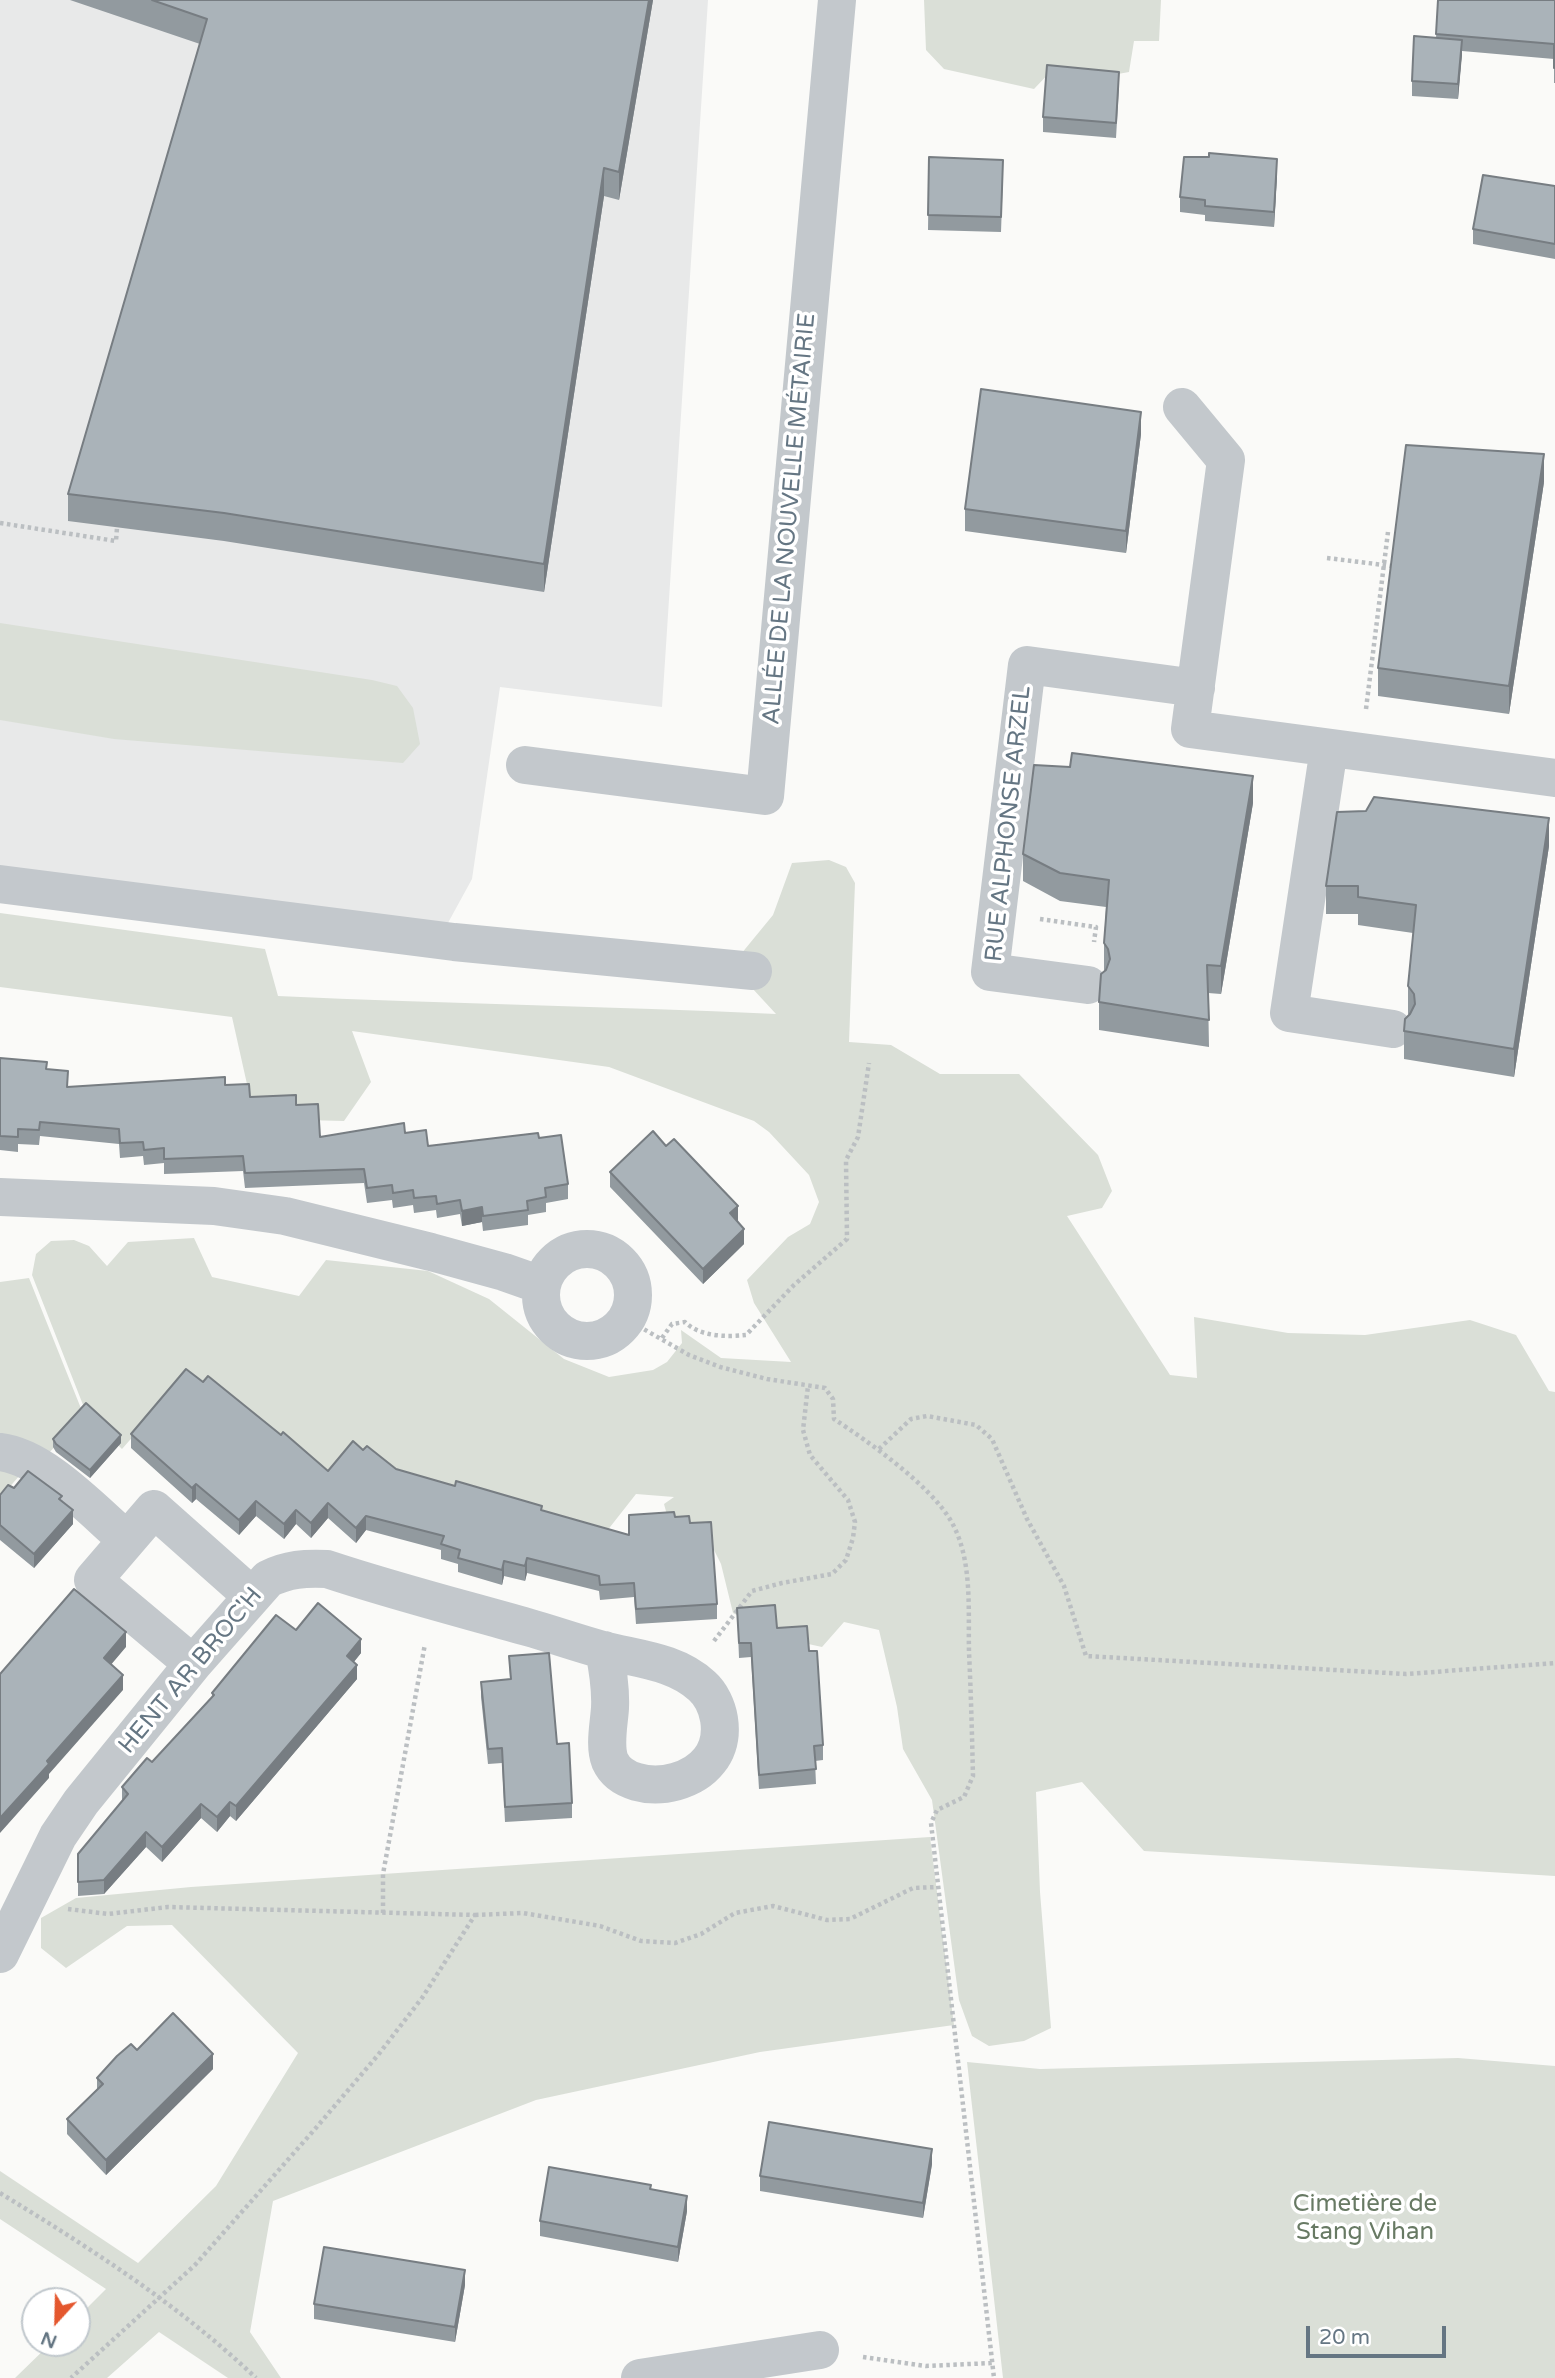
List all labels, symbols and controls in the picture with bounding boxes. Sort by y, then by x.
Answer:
street label: ALLÉE DE LA NOUVELLE MÉTAIRIE [758,312,822,726]
street label: RUE ALPHONSE ARZEL [980,685,1038,963]
street label: HENT AR BROC'H [113,1582,269,1760]
park label: Cimetière de Stang Vihan [1293,2191,1437,2247]
north arrow [21,2287,91,2357]
scale bar [1310,2312,1450,2356]
text: 20 m [1319,2325,1370,2350]
text: N [38,2327,60,2353]

